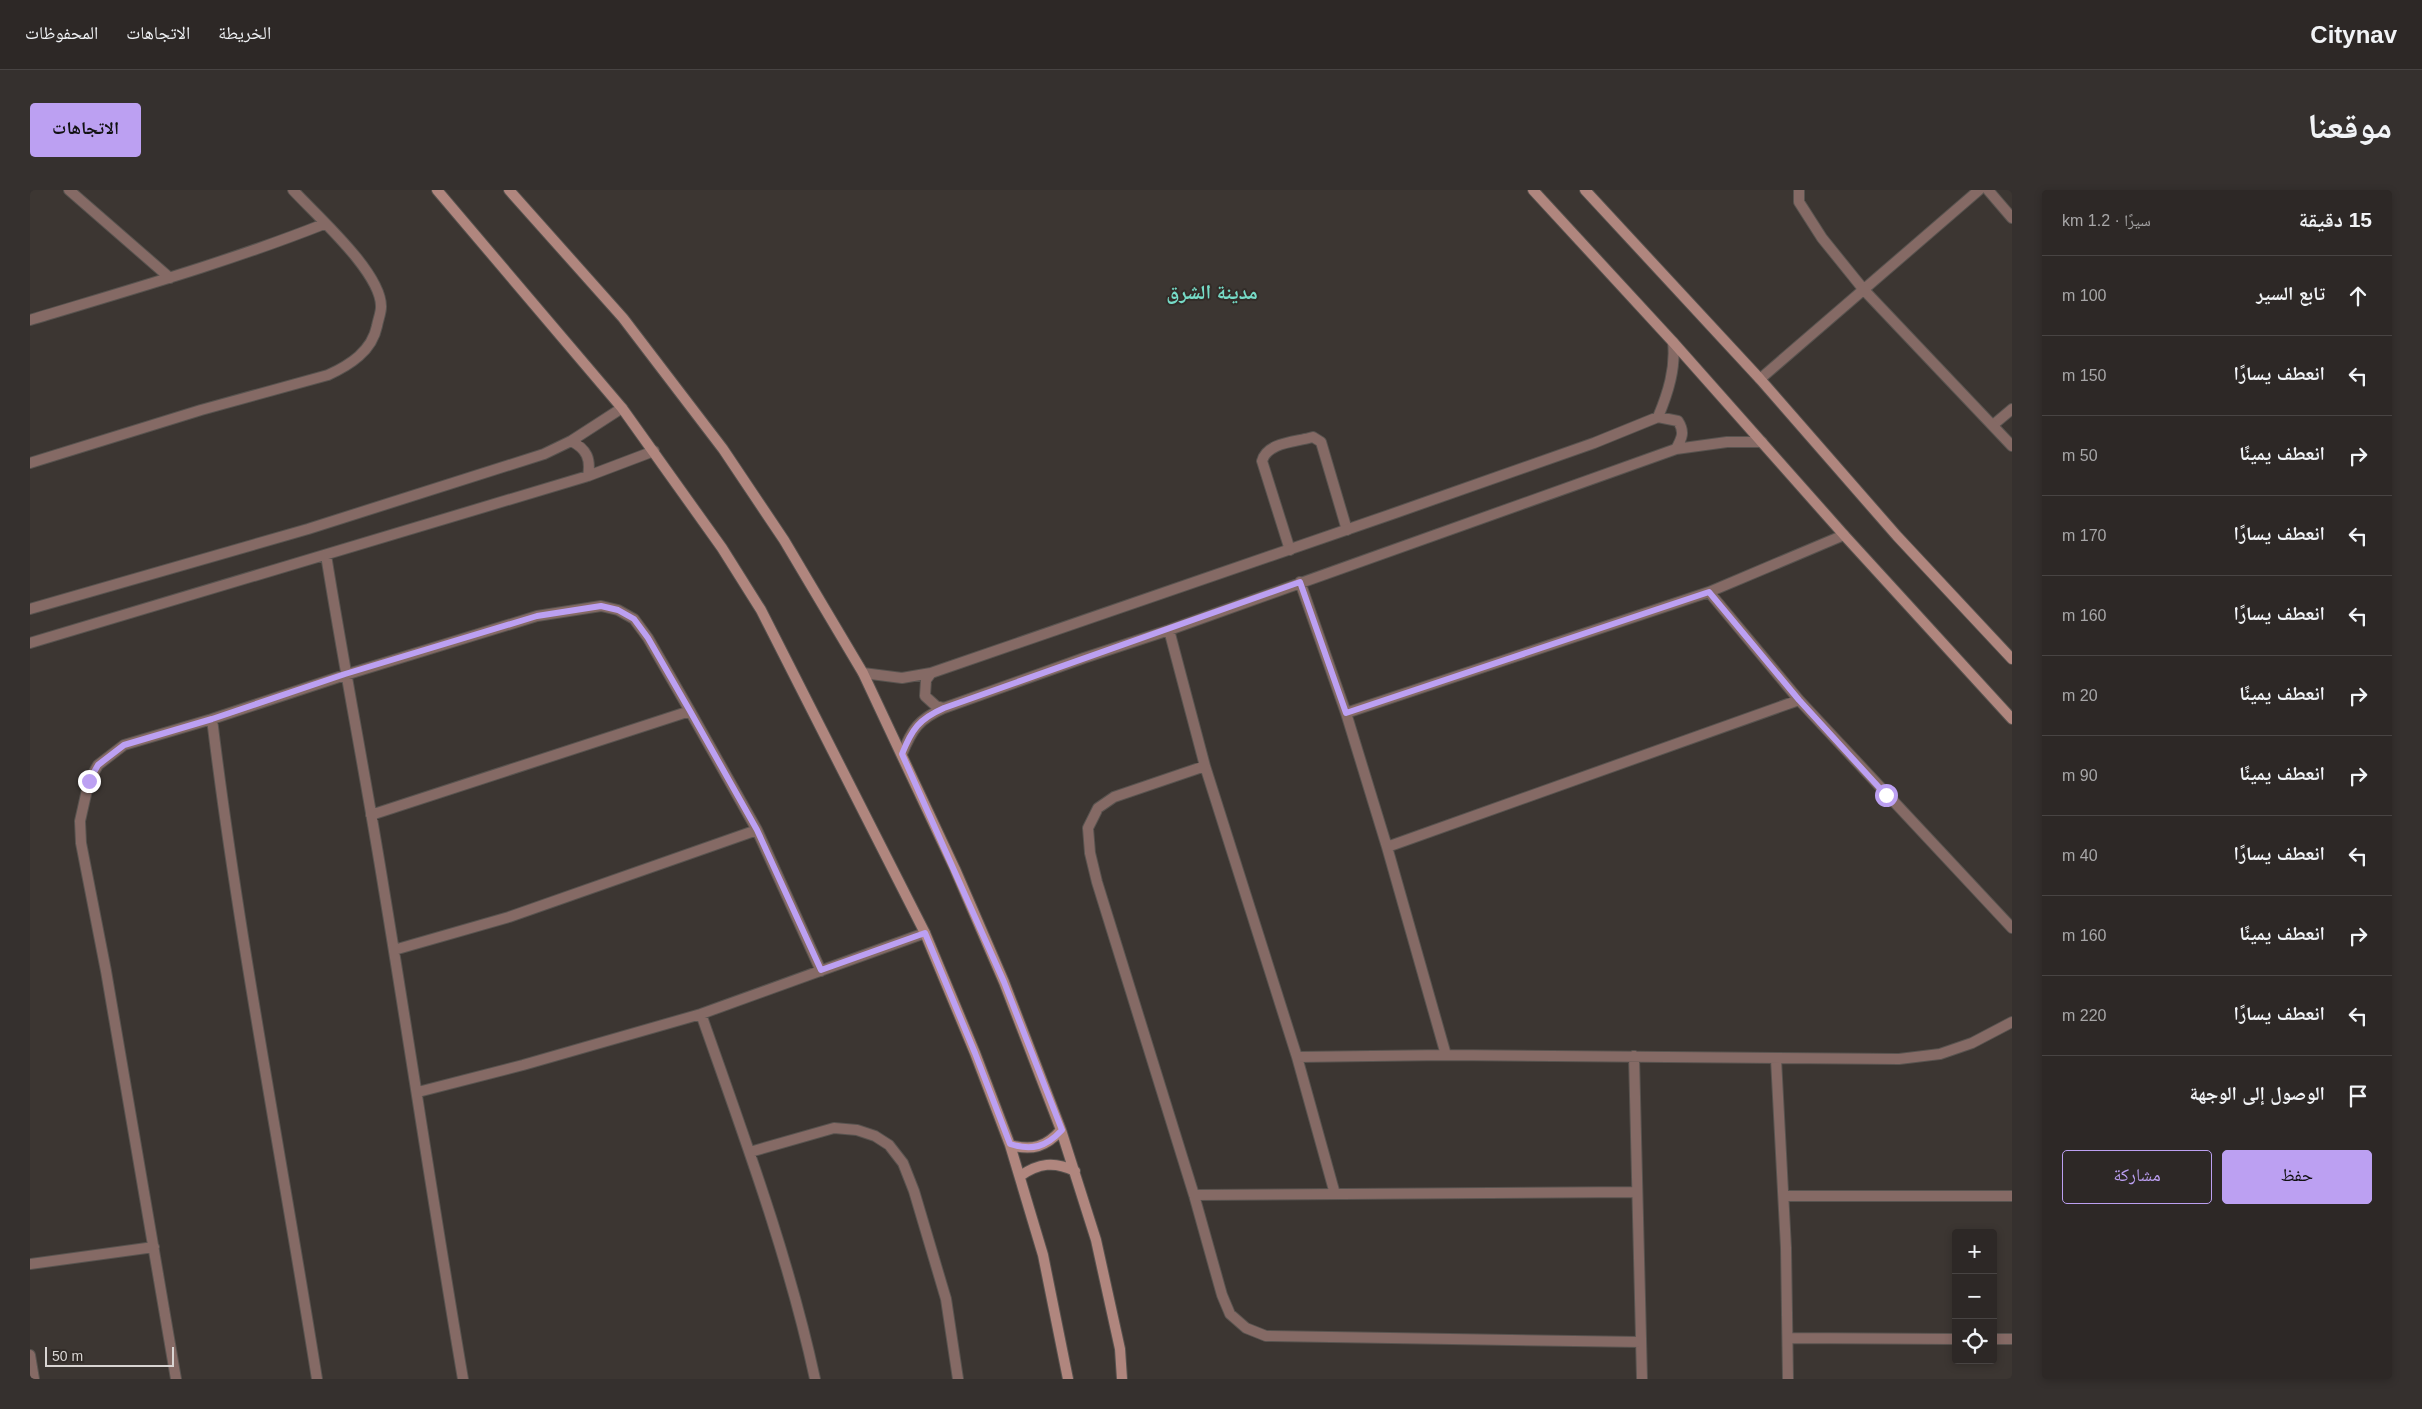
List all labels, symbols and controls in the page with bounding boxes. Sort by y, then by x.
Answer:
text: Citynav [2310,21,2397,48]
text: المحفوظات [25,23,98,43]
text: الاتجاهات [126,23,190,43]
text: الخريطة [218,23,271,43]
button: الاتجاهات [30,103,141,157]
text: موقعنا [2307,106,2392,145]
text: 15 دقيقة [2299,208,2372,231]
text: سيرًا · 1.2 km [2062,212,2151,229]
district label: مدينة الشرق [1166,281,1258,304]
icon: ahead [2344,282,2372,310]
text: تابع السير [2256,283,2325,304]
text: 100 m [2062,287,2106,304]
icon: left [2344,362,2372,390]
text: انعطف يسارًا [2234,363,2325,384]
text: 150 m [2062,367,2106,384]
icon: right [2344,442,2372,470]
text: انعطف يمينًا [2239,443,2325,464]
text: 50 m [2062,447,2098,464]
icon: left [2344,522,2372,550]
text: انعطف يسارًا [2234,523,2325,544]
text: 170 m [2062,527,2106,544]
icon: left [2344,602,2372,630]
text: انعطف يسارًا [2234,603,2325,624]
text: 160 m [2062,607,2106,624]
icon: right [2344,682,2372,710]
text: انعطف يمينًا [2239,683,2325,704]
text: 20 m [2062,687,2098,704]
icon: right [2344,762,2372,790]
text: انعطف يمينًا [2239,763,2325,784]
text: 90 m [2062,767,2098,784]
route end [78,770,101,793]
route start [1875,784,1898,807]
icon: left [2344,842,2372,870]
text: انعطف يسارًا [2234,843,2325,864]
text: 40 m [2062,847,2098,864]
icon: right [2344,922,2372,950]
text: انعطف يمينًا [2239,923,2325,944]
text: 160 m [2062,927,2106,944]
icon: left [2344,1002,2372,1030]
text: انعطف يسارًا [2234,1003,2325,1024]
text: 220 m [2062,1007,2106,1024]
icon: arrive [2344,1082,2372,1110]
text: الوصول إلى الوجهة [2189,1083,2325,1104]
button: مشاركة [2062,1150,2212,1204]
button: حفظ [2222,1150,2372,1204]
map controls [1952,1229,1997,1364]
button: + [1952,1229,1997,1274]
button: − [1952,1274,1997,1319]
button: locate [1952,1319,1997,1364]
scale bar [45,1344,174,1367]
text: 50 m [52,1348,83,1364]

